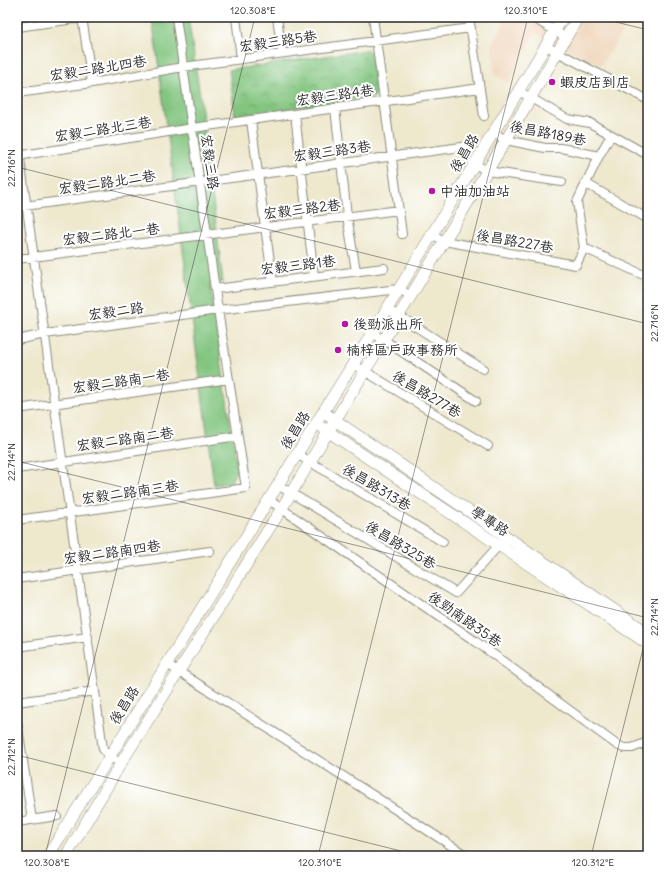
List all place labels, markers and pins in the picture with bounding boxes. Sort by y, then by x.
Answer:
place label: 蝦皮店到店 [560,73,630,91]
marker: 蝦皮店到店 [547,77,557,87]
place label: 中油加油站 [440,182,510,200]
marker: 中油加油站 [427,186,437,196]
place label: 後勁派出所 [353,315,423,333]
marker: 後勁派出所 [340,319,350,329]
place label: 楠梓區戶政事務所 [346,341,458,359]
marker: 楠梓區戶政事務所 [333,345,343,355]

